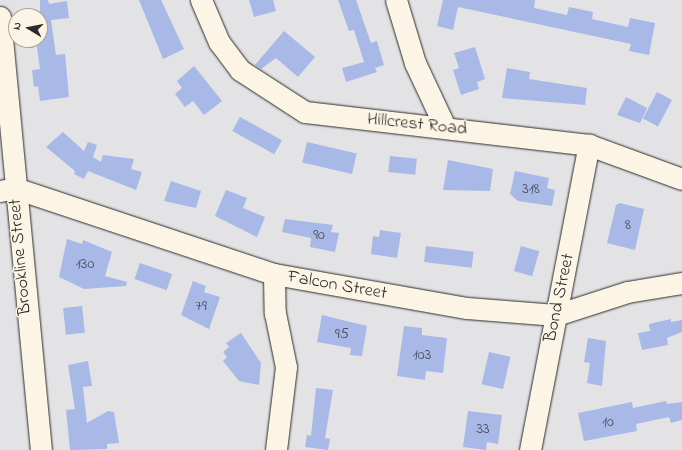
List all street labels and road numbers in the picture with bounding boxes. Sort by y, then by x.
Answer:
street label: Hillcrest Road [366,109,468,141]
street label: Brookline Street [5,198,37,316]
street label: Bond Street [540,252,580,344]
street label: Falcon Street [286,267,388,305]

